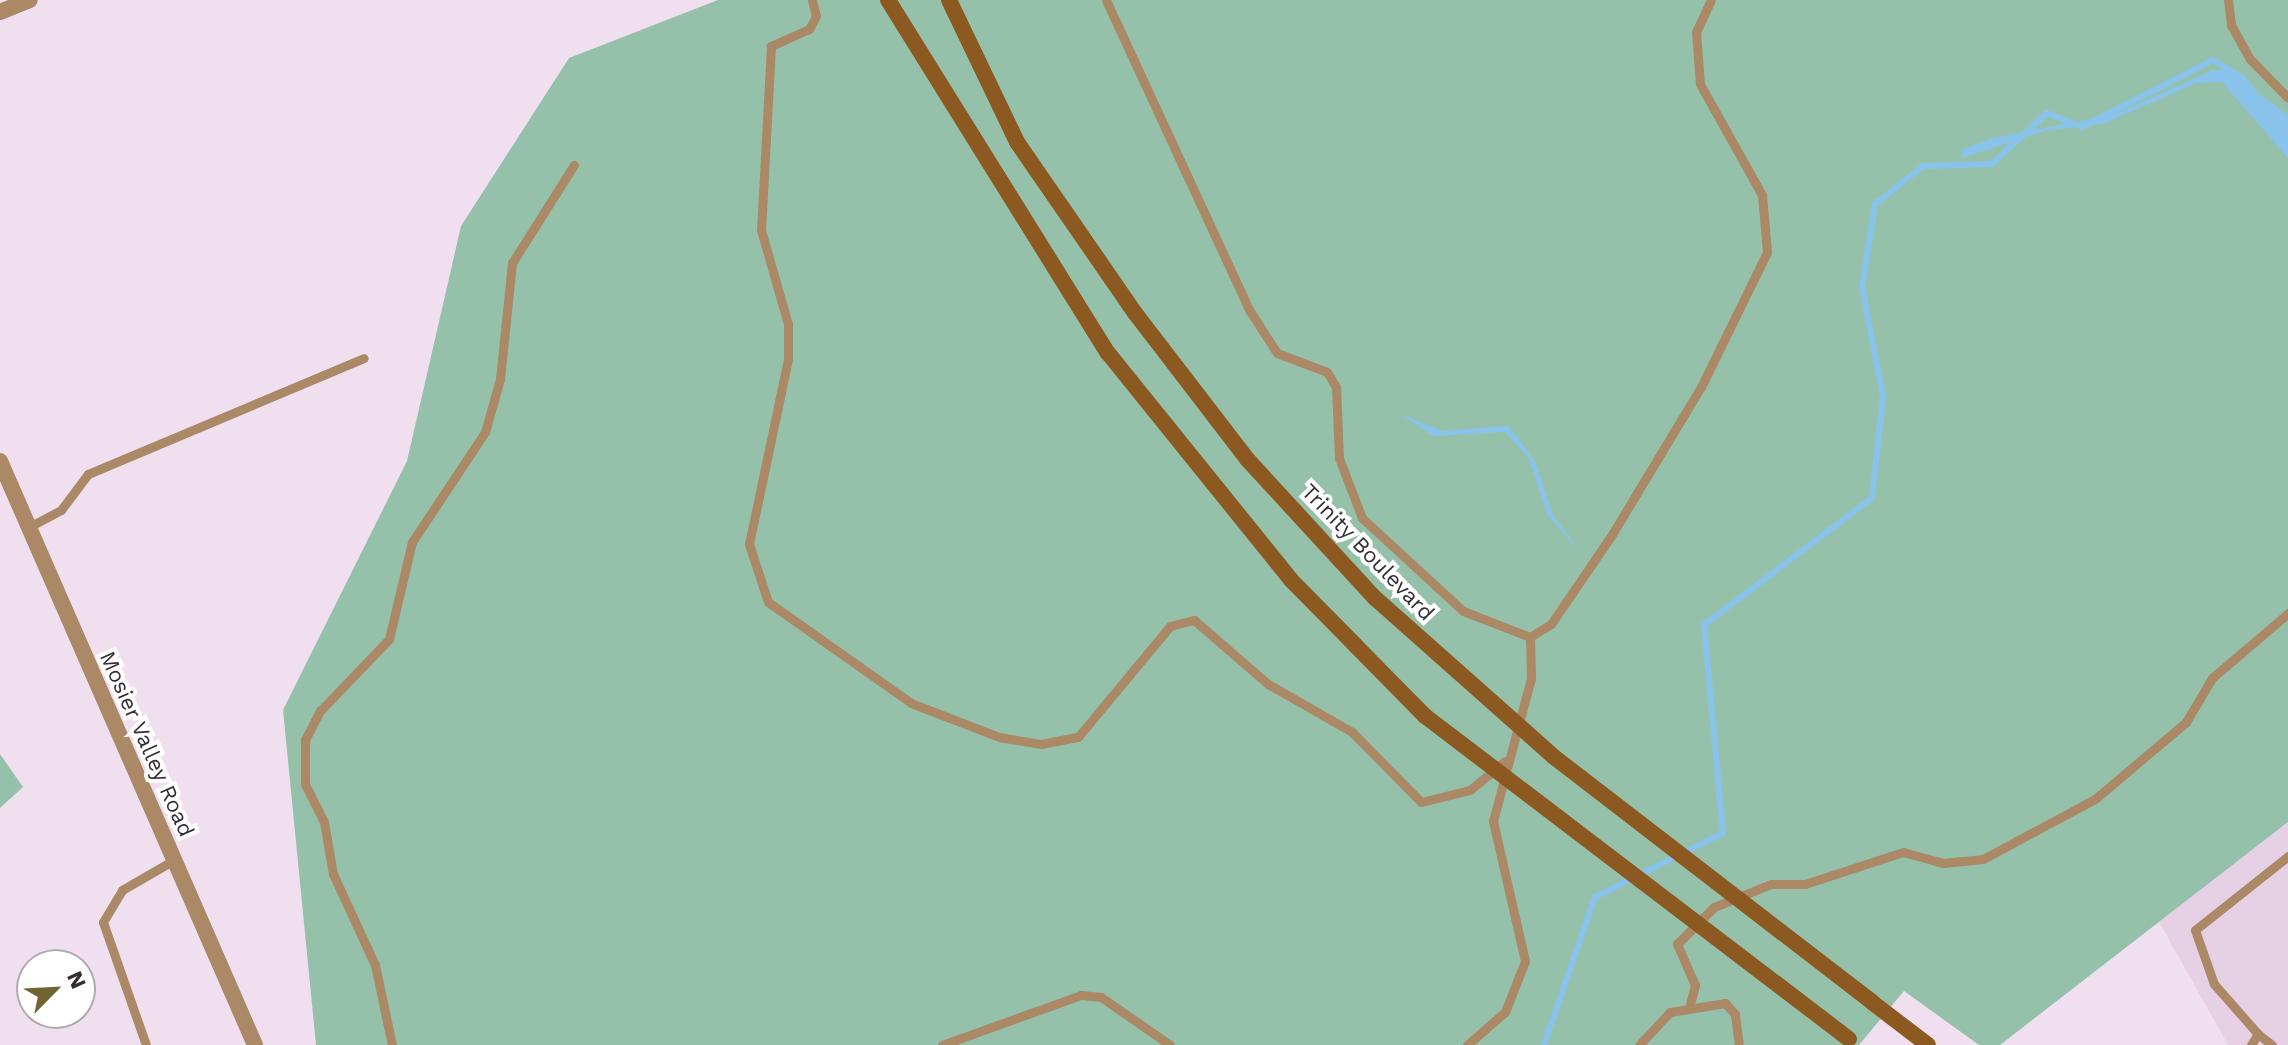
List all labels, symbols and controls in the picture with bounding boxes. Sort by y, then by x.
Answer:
street label: Trinity Boulevard [1296,478,1440,626]
street label: Mosier Valley Road [94,646,200,842]
north arrow [16,949,96,1029]
text: N [62,967,91,992]

